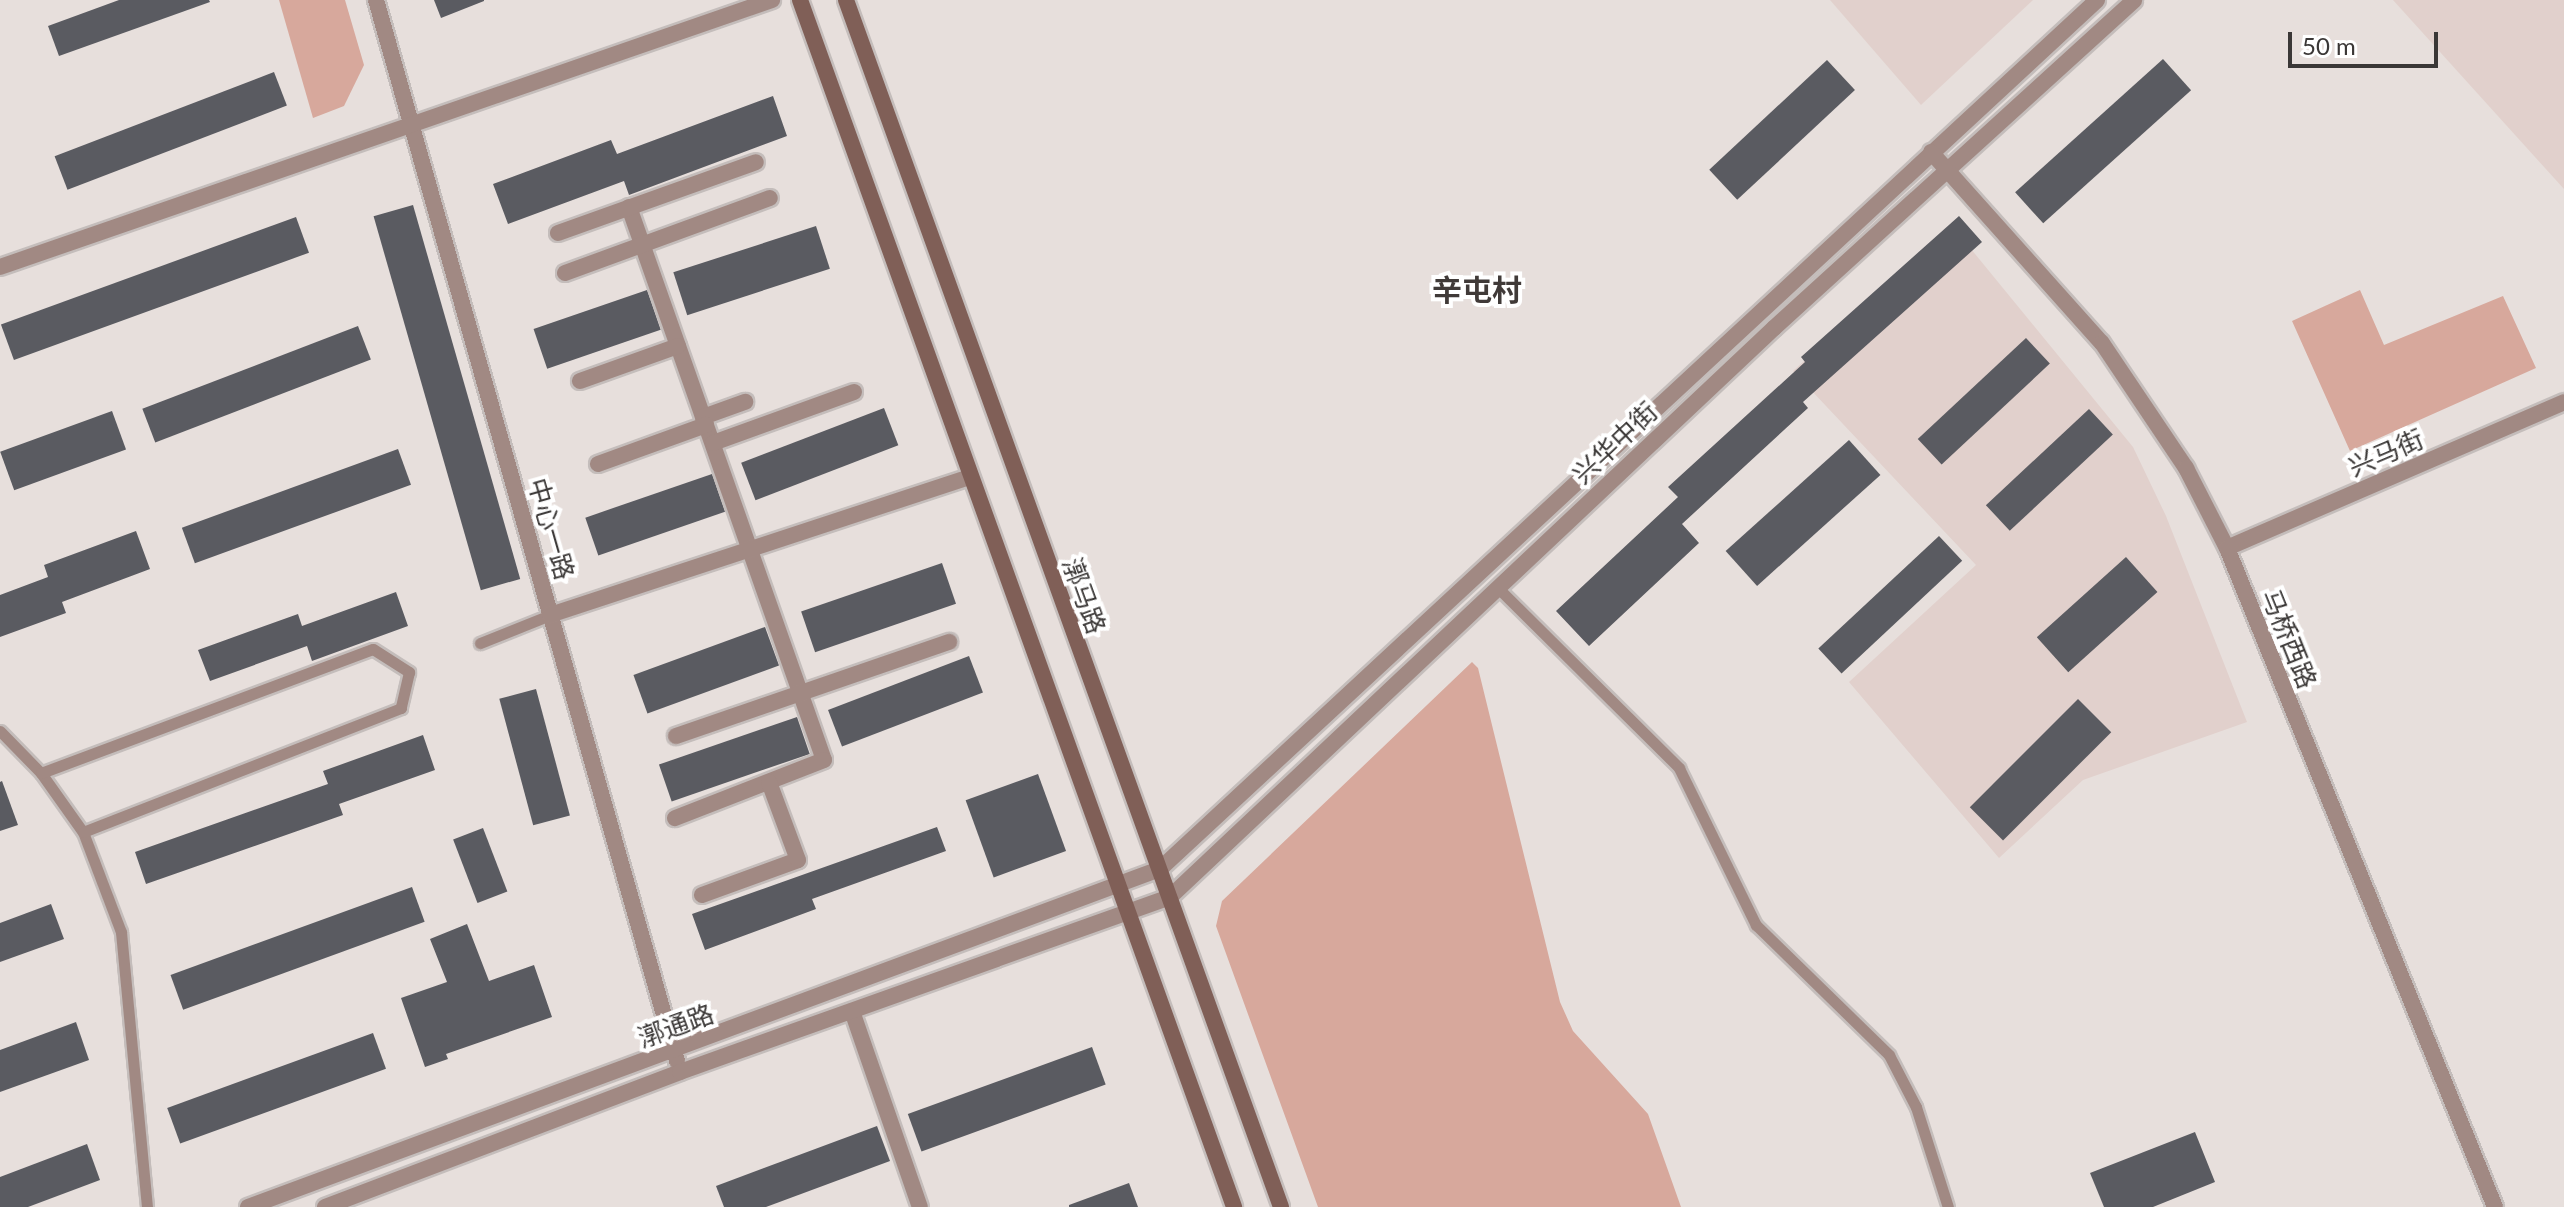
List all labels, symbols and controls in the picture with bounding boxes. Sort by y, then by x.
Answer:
scale bar [2292,16,2442,66]
text: 50 m [2302,31,2356,60]
district label: 辛屯村 [1432,271,1522,307]
street label: 兴华中街 [1566,396,1664,490]
street label: 兴马街 [2344,423,2428,483]
street label: 中心一路 [522,475,580,583]
street label: 漷马路 [1056,554,1112,638]
street label: 马桥西路 [2255,585,2323,693]
street label: 漷通路 [634,998,718,1054]

